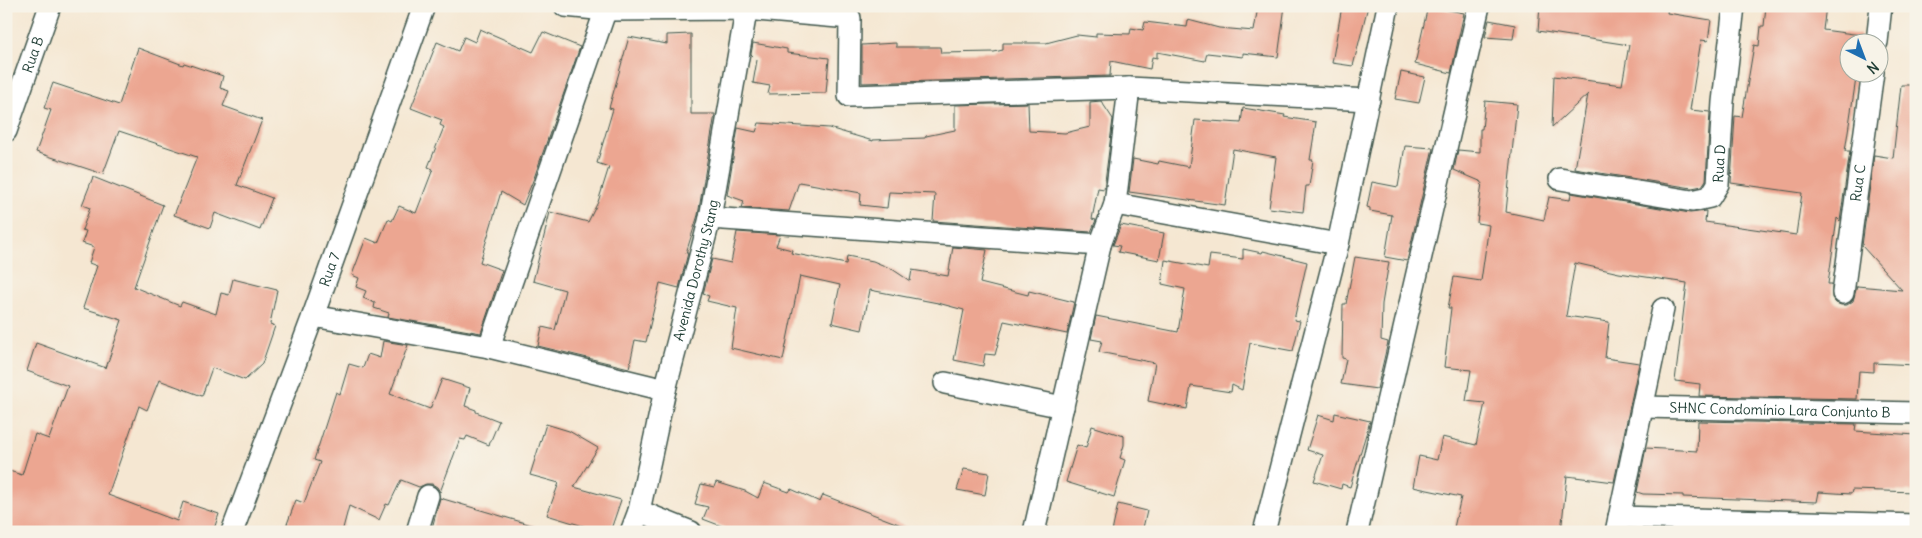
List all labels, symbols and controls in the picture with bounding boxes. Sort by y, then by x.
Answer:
north arrow [1840,32,1890,82]
street label: Rua B [18,34,48,75]
text: N [1863,58,1882,78]
street label: Rua D [1709,144,1729,183]
street label: Rua C [1846,163,1869,203]
street label: Avenida Dorothy Stang [669,198,722,343]
street label: Rua 7 [315,250,344,289]
street label: SHNC Condomínio Lara Conjunto B [1669,399,1891,421]

